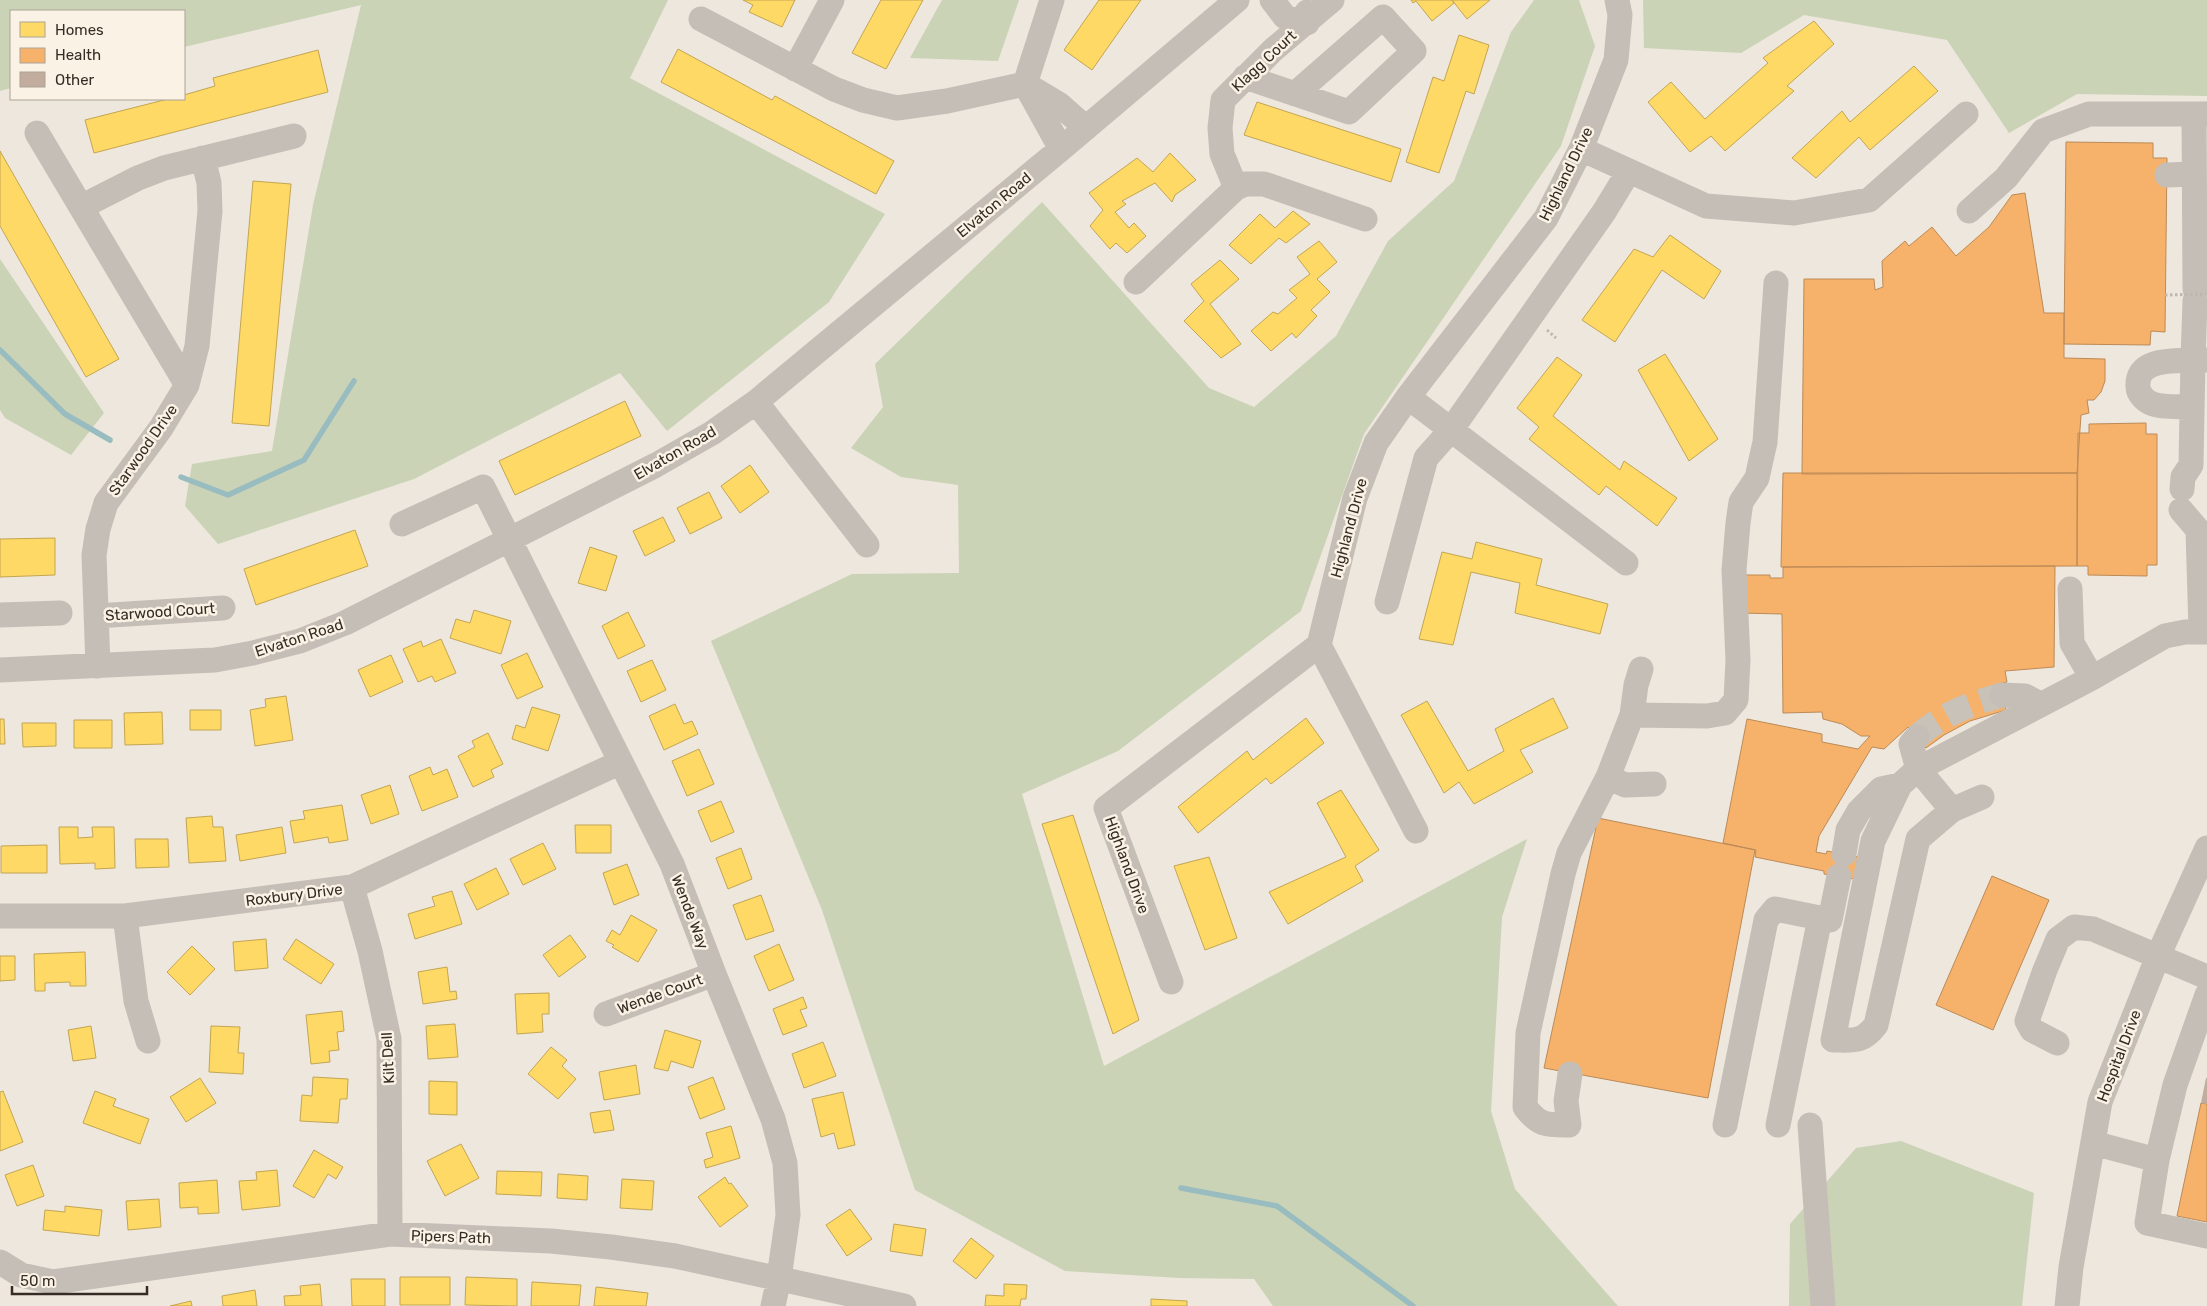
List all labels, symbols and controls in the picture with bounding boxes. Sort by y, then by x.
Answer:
legend [10,10,185,100]
text: Homes [55,21,104,39]
street label: Klagg Court [1228,26,1300,95]
text: Health [55,46,101,64]
text: Other [55,71,95,89]
street label: Highland Drive [1536,124,1596,224]
street label: Elvaton Road [953,169,1035,241]
street label: Starwood Drive [105,401,181,499]
street label: Elvaton Road [631,422,719,484]
street label: Highland Drive [1327,476,1371,580]
street label: Starwood Court [104,599,216,625]
street label: Elvaton Road [253,615,345,661]
street label: Highland Drive [1101,814,1153,916]
street label: Wende Way [668,872,712,952]
street label: Roxbury Drive [244,880,344,910]
street label: Wende Court [615,970,705,1018]
street label: Hospital Drive [2093,1007,2145,1105]
street label: Kilt Dell [378,1032,398,1084]
street label: Pipers Path [411,1227,491,1247]
scale bar [12,1264,148,1296]
text: 50 m [20,1272,55,1290]

